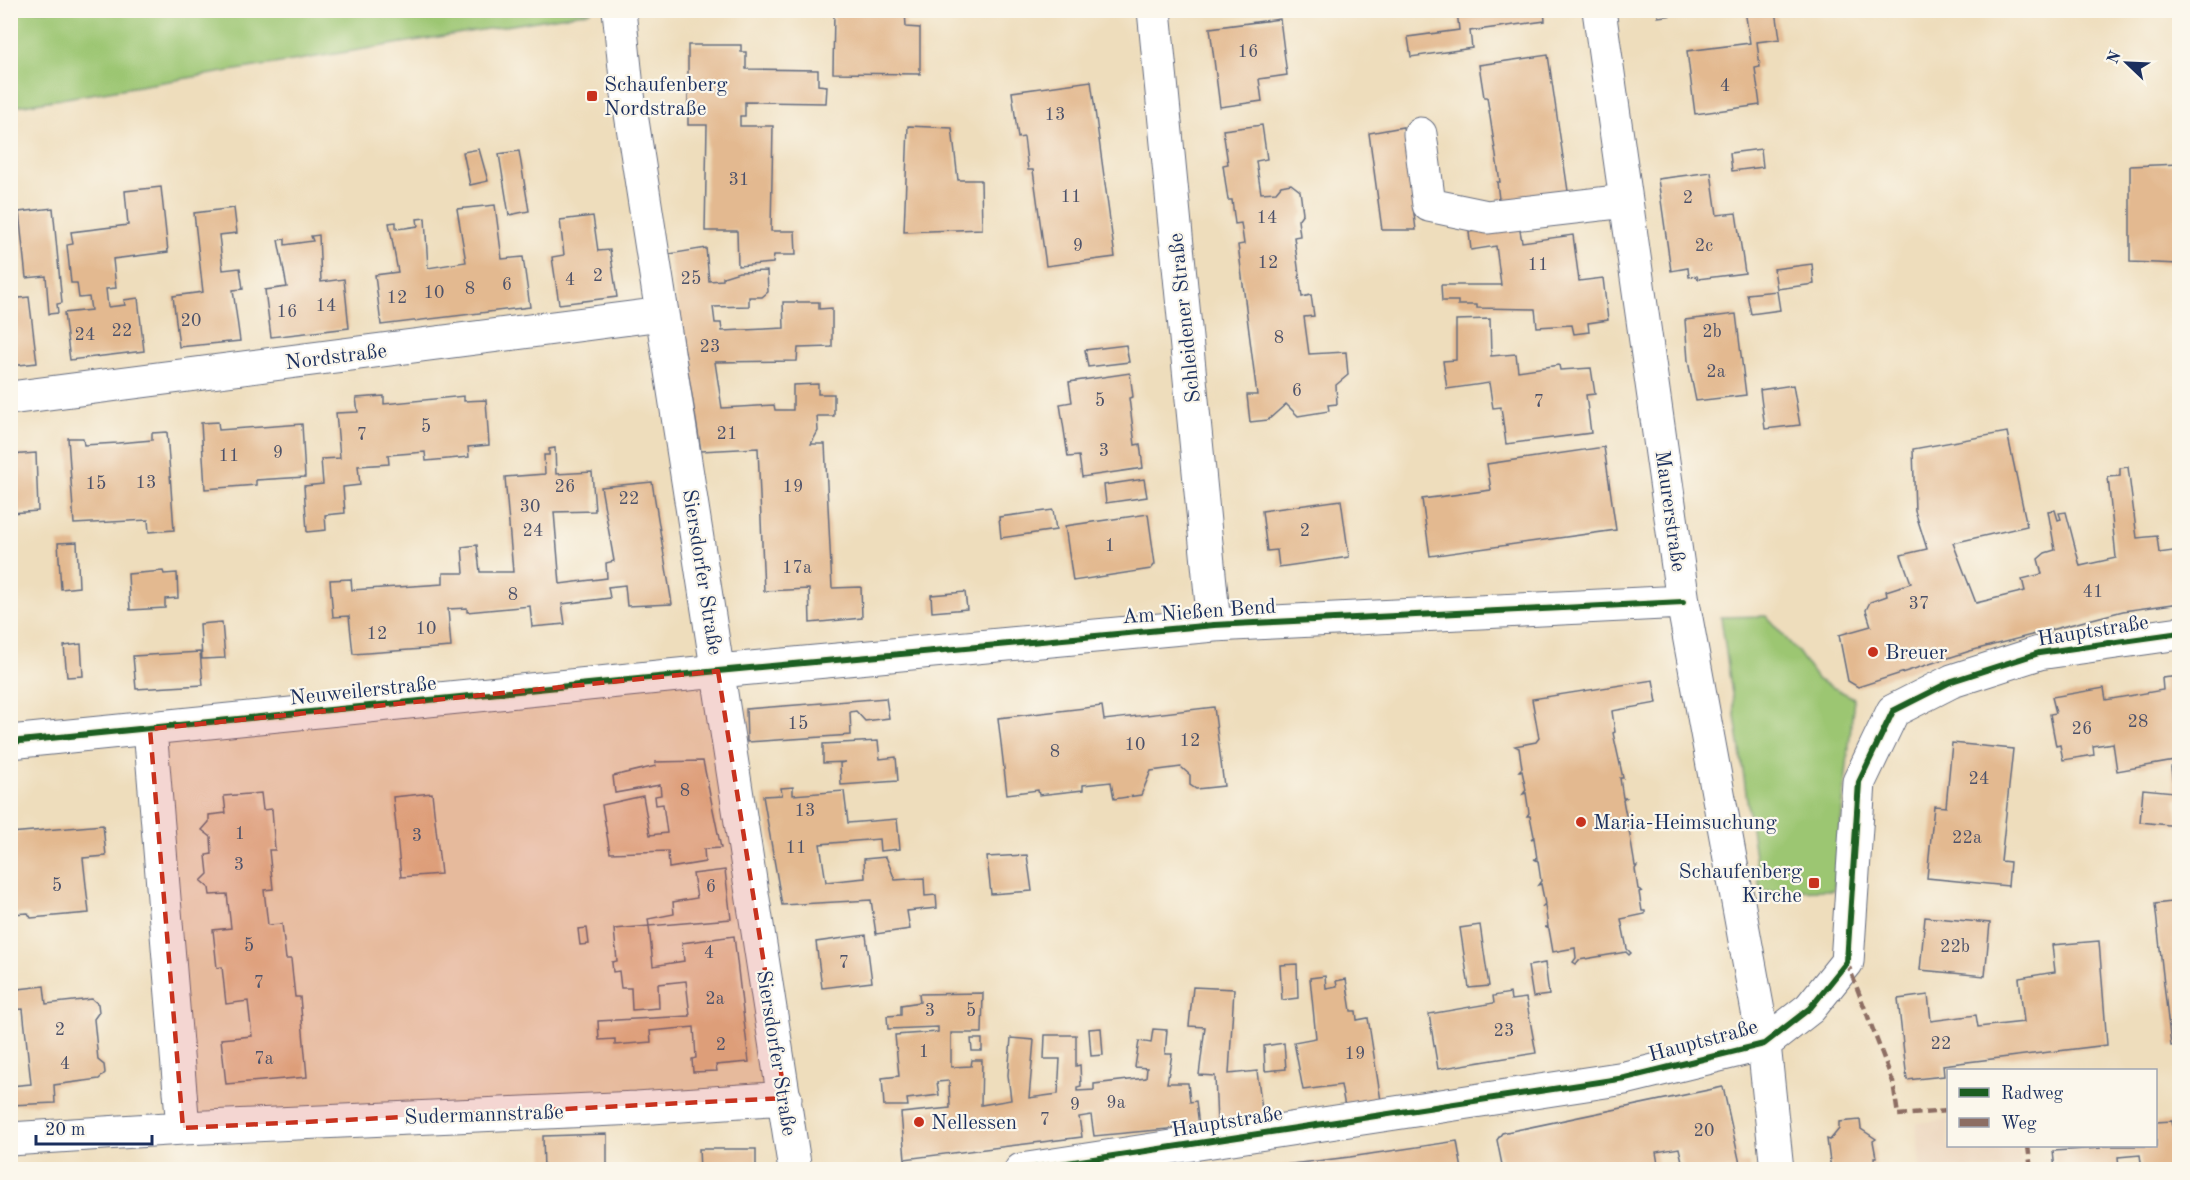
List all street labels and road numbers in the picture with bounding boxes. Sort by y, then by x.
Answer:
street label: Schleidener Straße [1166,232,1205,404]
street label: Nordstraße [284,341,388,374]
street label: Maurerstraße [1651,449,1688,573]
street label: Siersdorfer Straße [678,488,725,656]
street label: Am Nießen Bend [1121,597,1277,628]
street label: Hauptstraße [2036,612,2150,651]
street label: Neuweilerstraße [289,673,438,710]
street label: Siersdorfer Straße [752,969,799,1137]
street label: Hauptstraße [1646,1017,1760,1066]
street label: Sudermannstraße [404,1102,564,1129]
street label: Hauptstraße [1170,1103,1284,1142]

